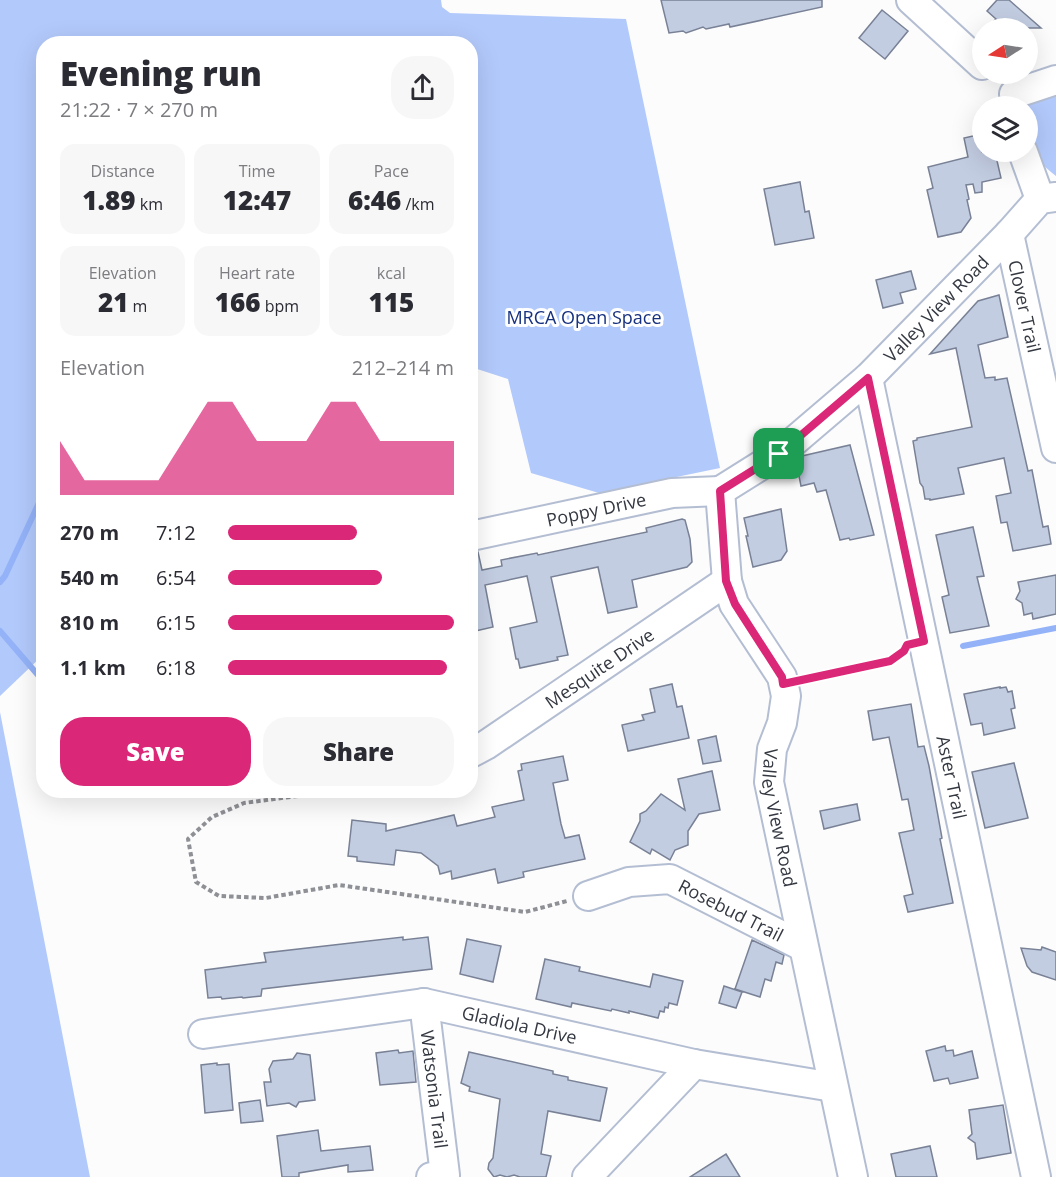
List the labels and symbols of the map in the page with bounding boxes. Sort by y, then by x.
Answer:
north arrow [972,18,1038,84]
street label: Valley View Road [878,250,994,367]
street label: Clover Trail [1003,258,1047,355]
park label: MRCA Open Space [506,305,662,329]
pin [753,428,804,479]
street label: Poppy Drive [544,487,648,532]
street label: Mesquite Drive [540,622,658,714]
street label: Aster Trail [931,733,972,821]
street label: Valley View Road [756,747,803,889]
street label: Rosebud Trail [675,873,788,947]
street label: Gladiola Drive [460,1000,579,1049]
street label: Watsonia Trail [415,1029,454,1150]

